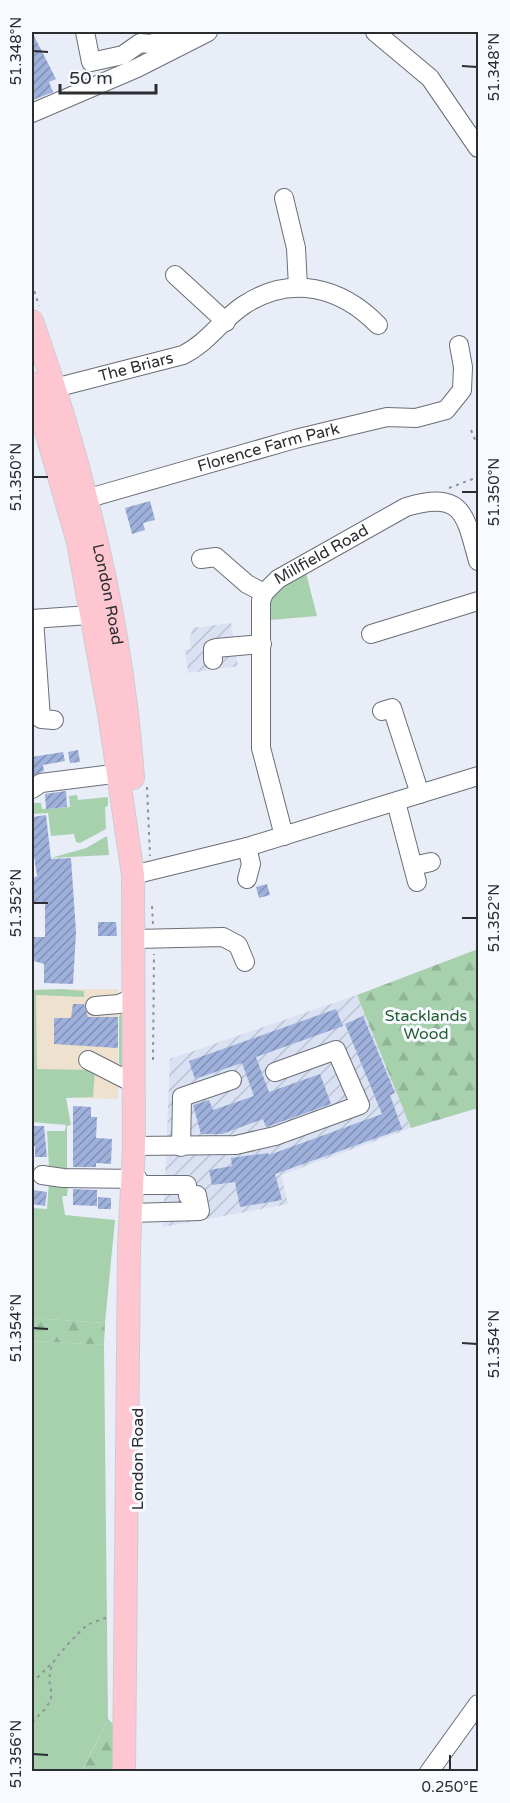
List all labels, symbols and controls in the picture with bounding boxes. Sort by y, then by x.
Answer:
text: 51.348°N [7,17,25,85]
text: 51.348°N [485,33,503,101]
scale bar [60,57,156,95]
text: 50 m [69,67,113,89]
street label: The Briars [96,348,176,386]
street label: Florence Farm Park [195,419,342,476]
text: 51.350°N [7,443,25,511]
text: 51.350°N [485,458,503,526]
street label: Millfield Road [271,520,372,589]
street label: London Road [88,542,127,647]
text: 51.352°N [7,869,25,937]
text: 51.352°N [485,884,503,952]
park label: Stacklands Wood [385,1006,467,1044]
text: 51.354°N [7,1294,25,1362]
text: 51.354°N [485,1310,503,1378]
street label: London Road [128,1408,148,1510]
text: 51.356°N [7,1720,25,1788]
text: 0.250°E [422,1778,478,1796]

